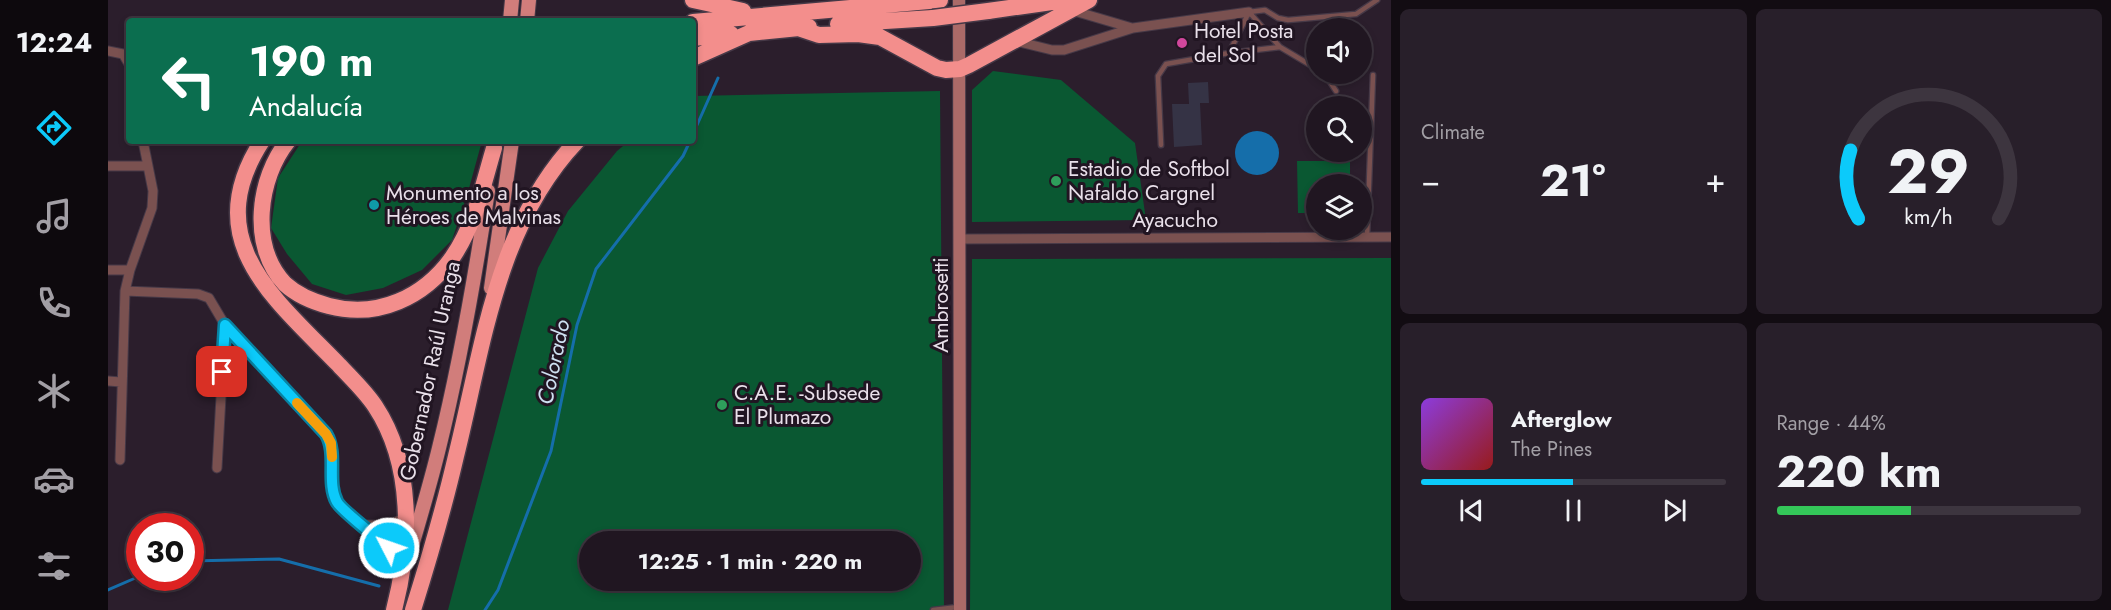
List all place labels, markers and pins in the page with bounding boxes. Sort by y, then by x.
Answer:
place label: Hotel Posta del Sol [1194,16,1293,70]
marker: Hotel Posta del Sol [1175,36,1189,50]
place label: Estadio de Softbol Nafaldo Cargnel [1068,154,1230,208]
marker: Estadio de Softbol Nafaldo Cargnel [1049,174,1063,188]
place label: Monumento a los Héroes de Malvinas [386,178,561,232]
marker: Monumento a los Héroes de Malvinas [367,198,381,212]
pin [196,346,247,397]
place label: C.A.E. -Subsede El Plumazo [734,378,880,432]
marker: C.A.E. -Subsede El Plumazo [715,398,729,412]

